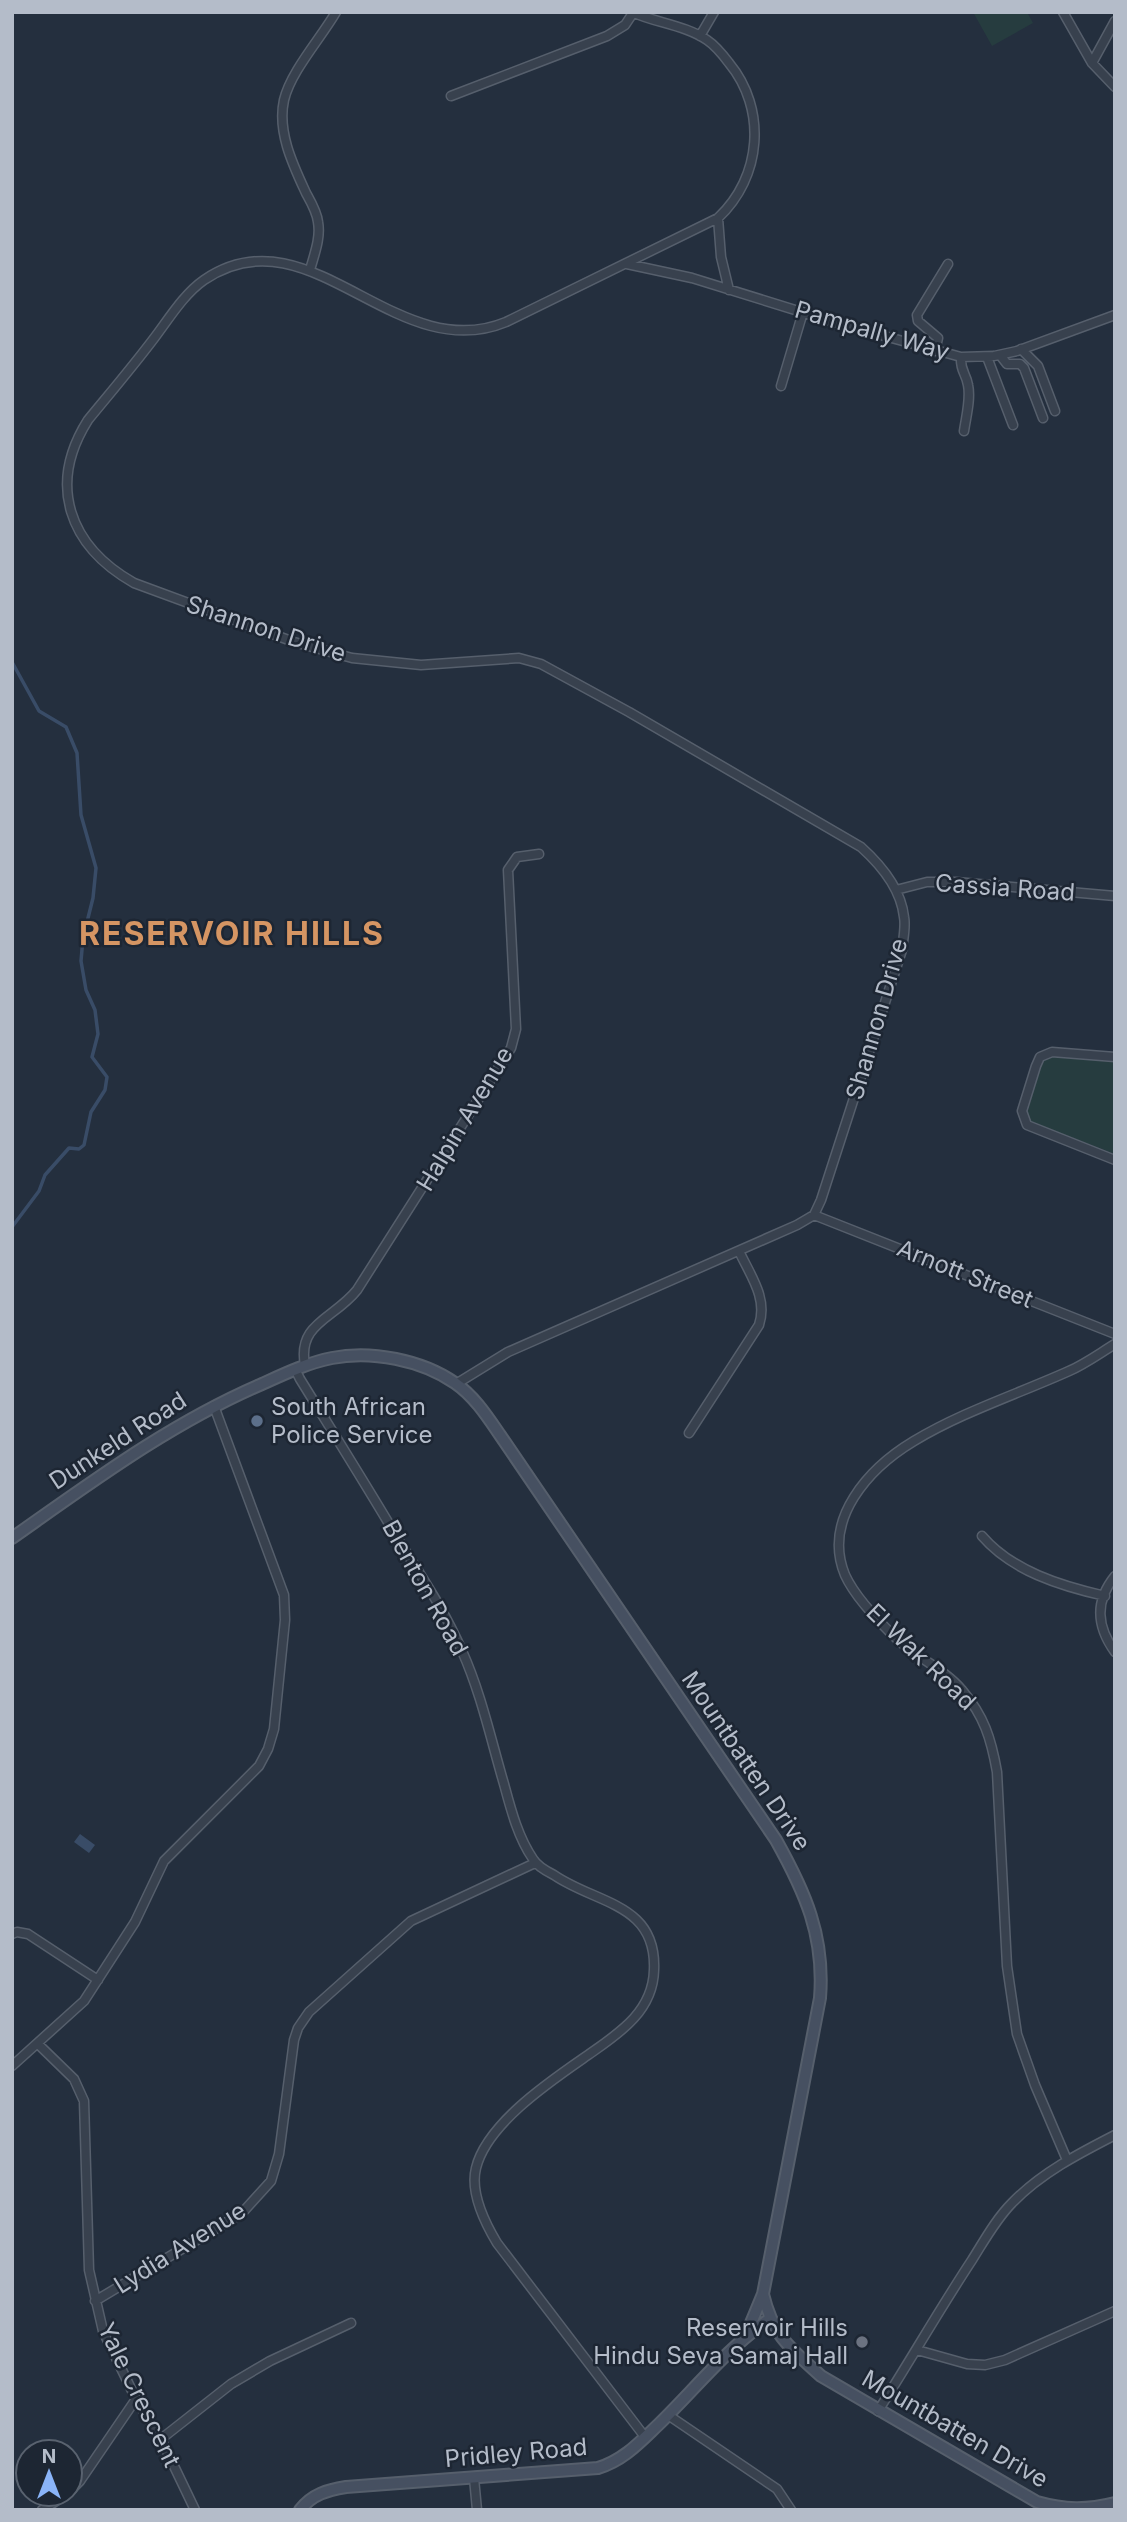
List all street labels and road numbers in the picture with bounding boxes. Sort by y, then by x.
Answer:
street label: Pampally Way [792,295,953,366]
street label: Shannon Drive [183,589,350,668]
street label: Cassia Road [934,868,1076,907]
street label: Shannon Drive [840,935,913,1103]
street label: Halpin Avenue [410,1041,519,1196]
street label: Arnott Street [893,1233,1038,1314]
street label: Dunkeld Road [44,1386,192,1496]
street label: Blenton Road [376,1515,475,1661]
street label: El Wak Road [861,1597,982,1716]
street label: Mountbatten Drive [676,1666,817,1856]
street label: Lydia Avenue [108,2196,251,2300]
street label: Yale Crescent [92,2318,187,2472]
street label: Mountbatten Drive [857,2363,1053,2494]
street label: Pridley Road [444,2432,588,2473]

